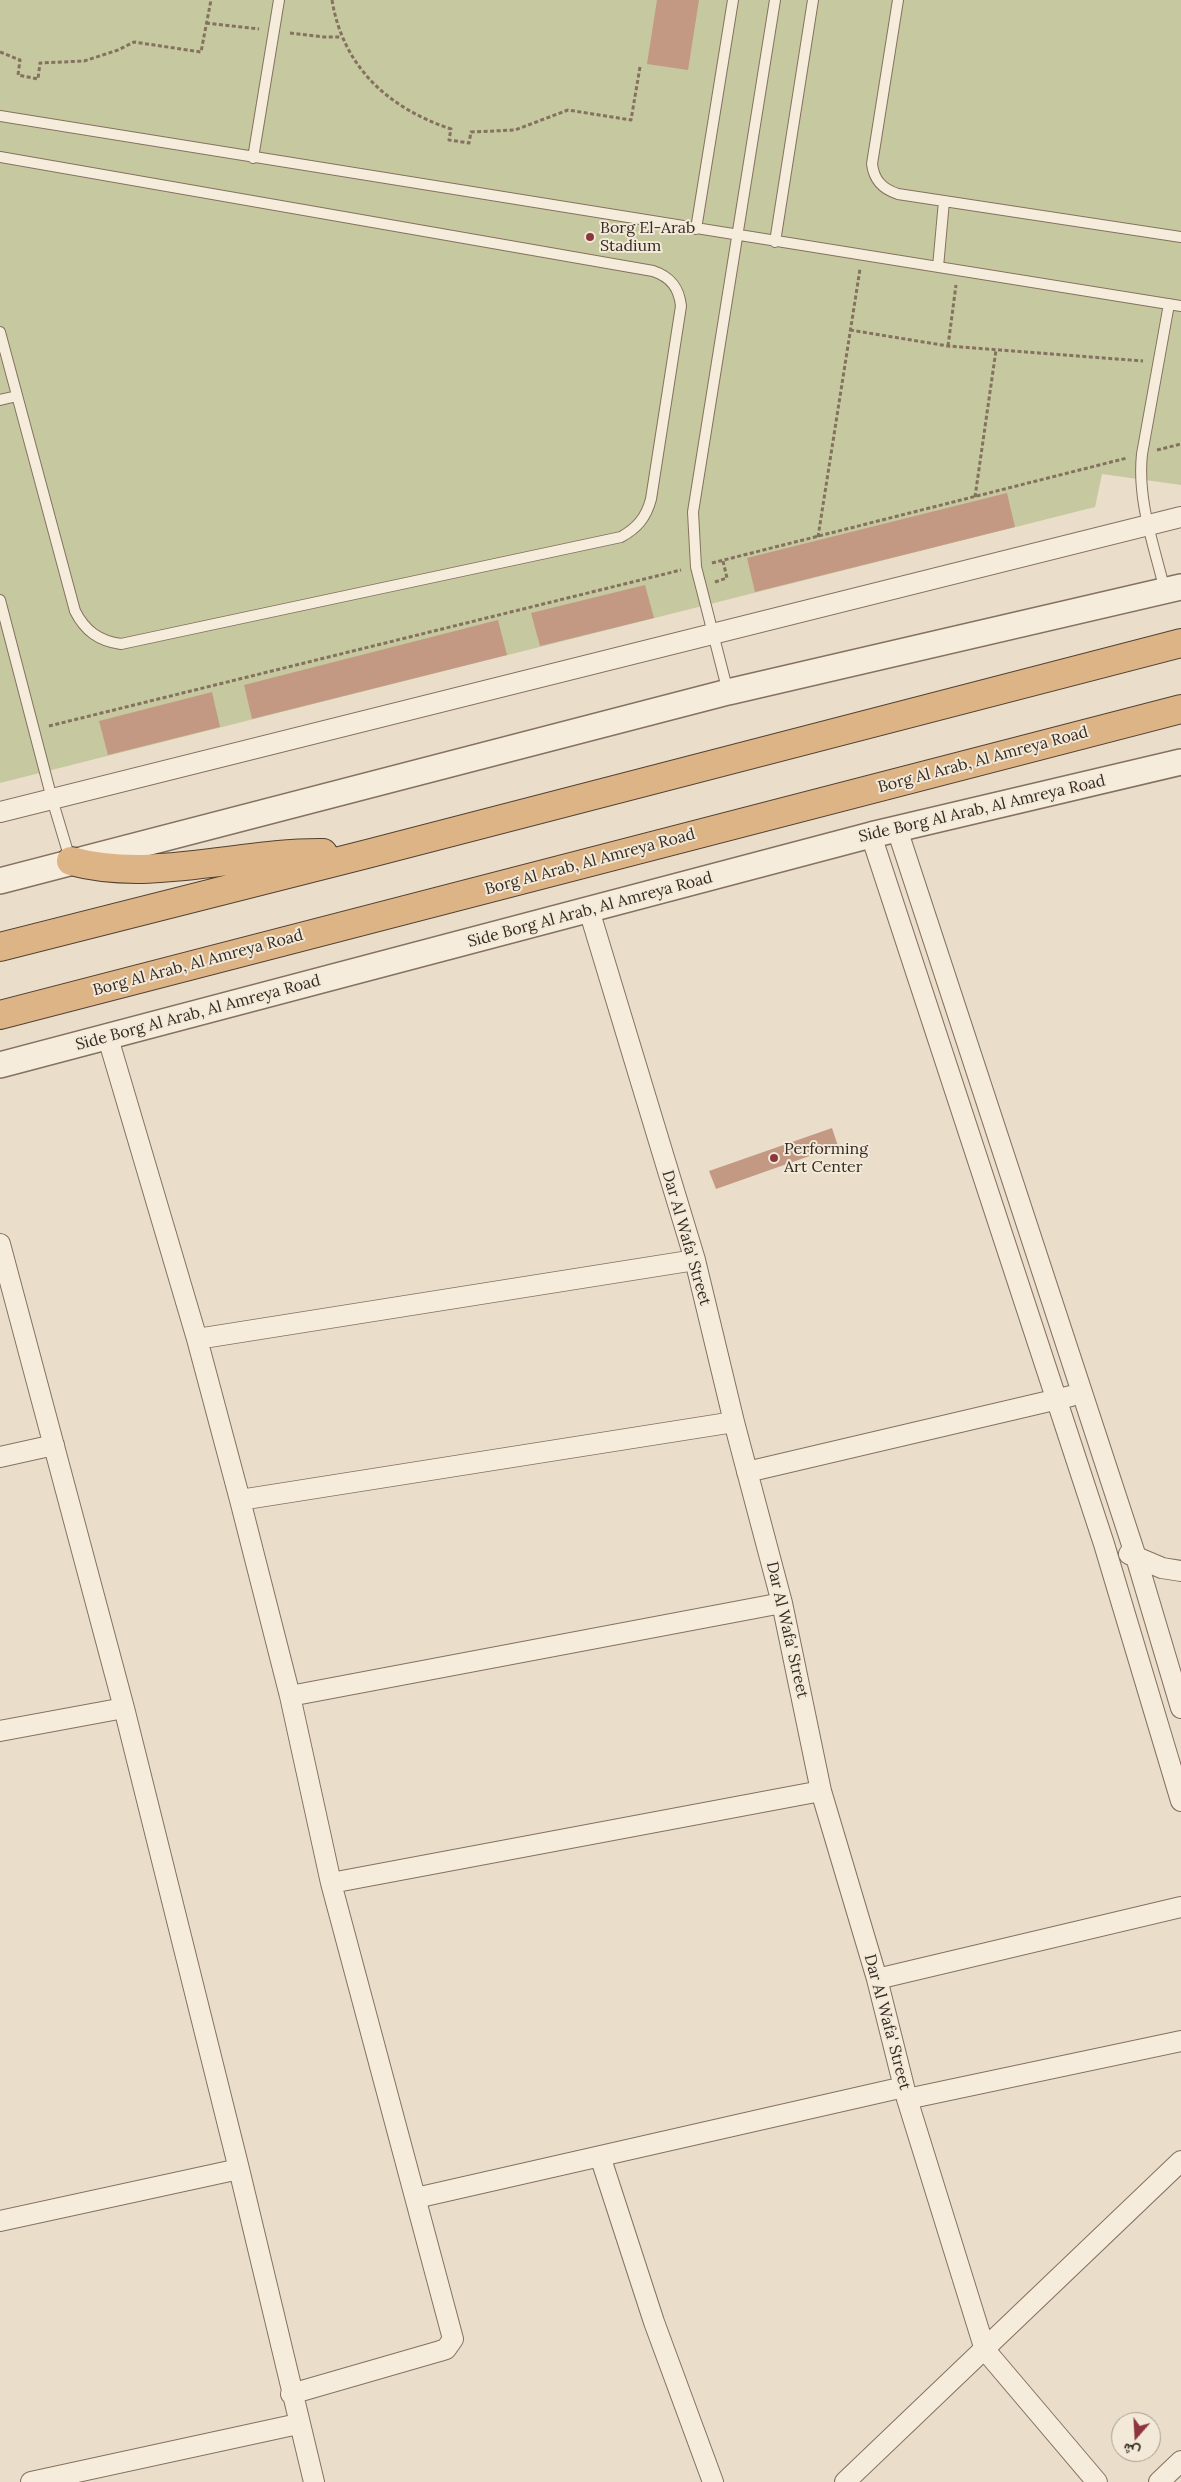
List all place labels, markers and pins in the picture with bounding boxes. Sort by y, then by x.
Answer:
place label: Borg El-Arab Stadium [600,218,695,256]
marker: Borg El-Arab Stadium [584,231,596,243]
place label: Performing Art Center [784,1139,868,1177]
marker: Performing Art Center [768,1152,780,1164]

